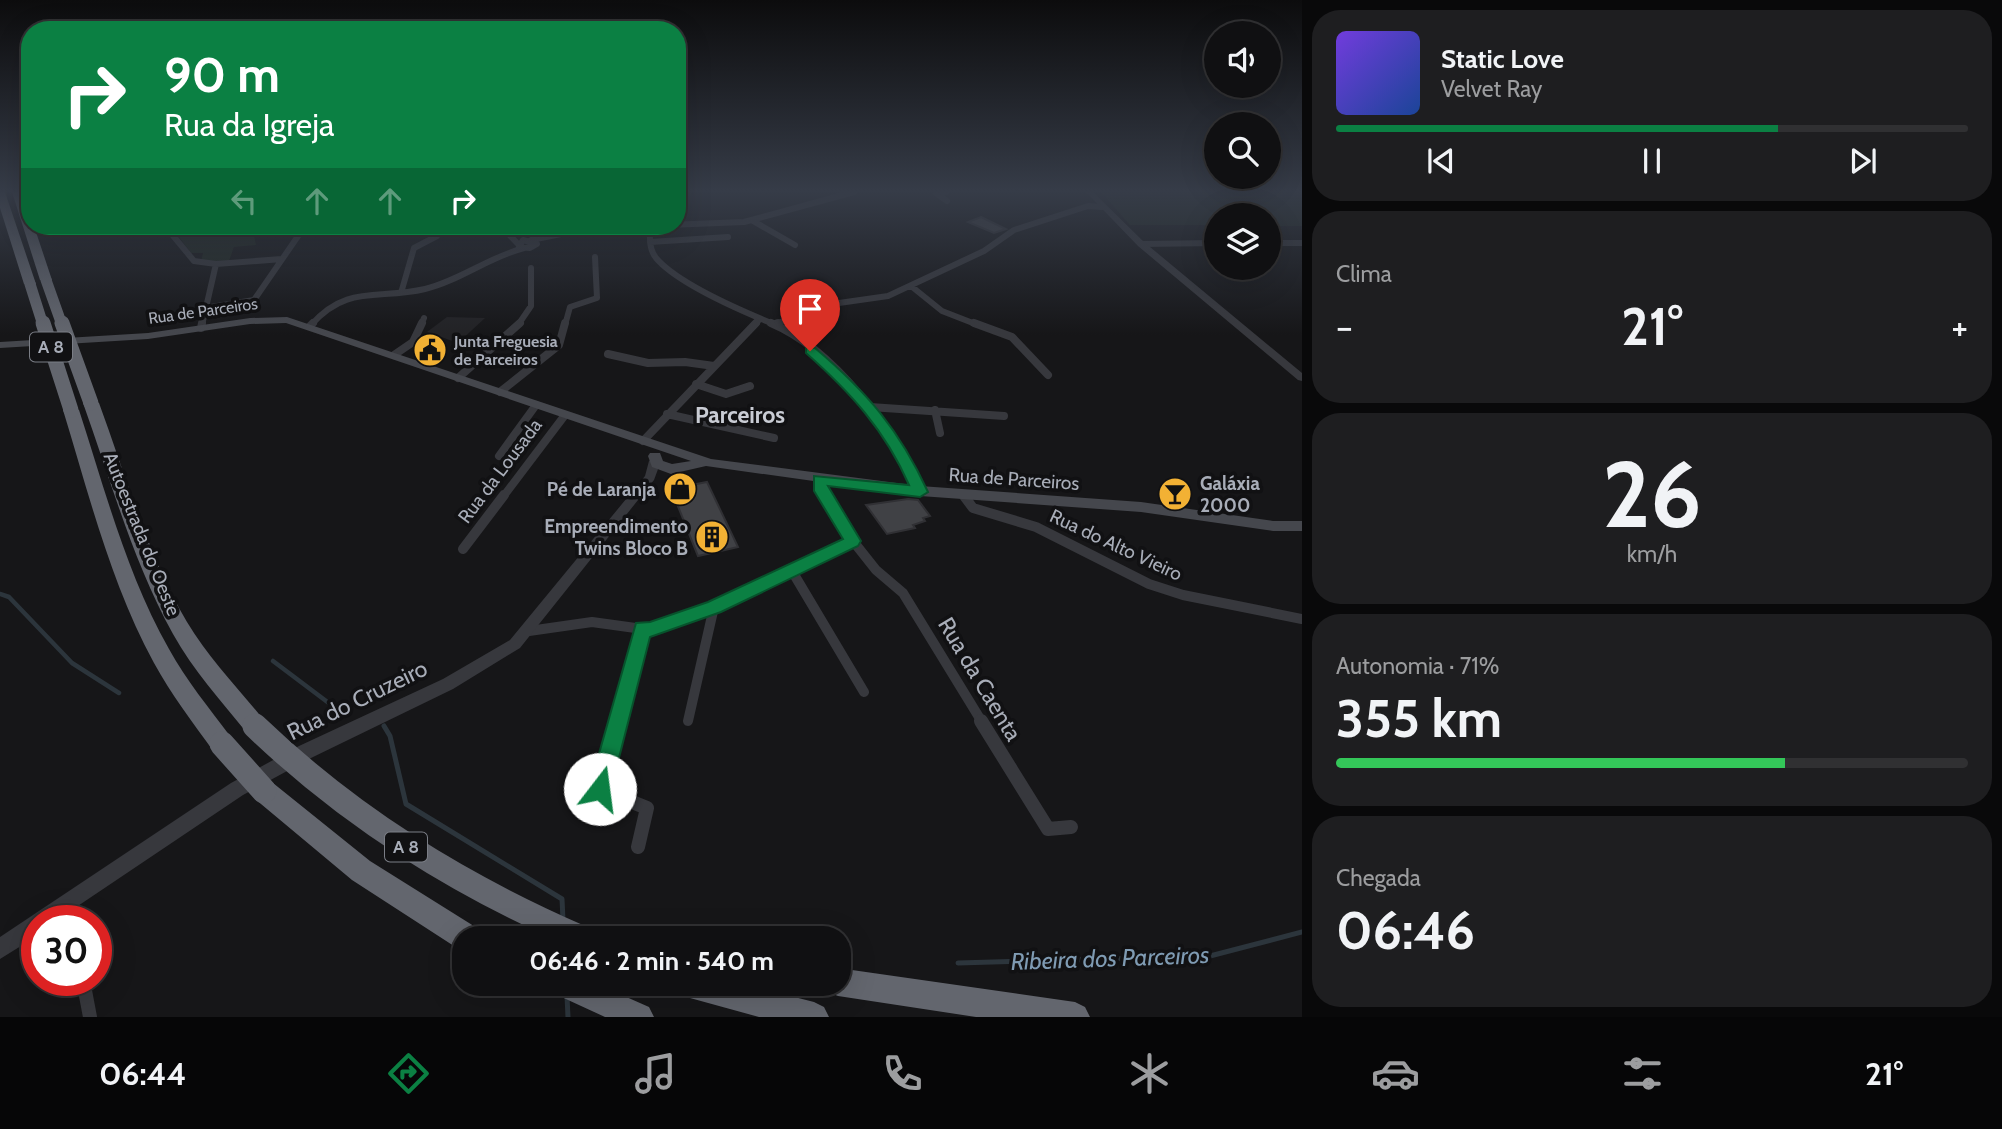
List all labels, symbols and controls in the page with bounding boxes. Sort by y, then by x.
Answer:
map controls [1204,21,1281,280]
button: sound [1204,21,1281,98]
text: Static Love [1441,43,1564,75]
text: 90 m [164,45,280,104]
icon: right [49,49,140,140]
text: Velvet Ray [1441,75,1542,103]
text: Rua da Igreja [164,105,334,144]
button: search [1204,112,1281,189]
icon: previous [1422,142,1460,180]
icon: pause [1633,142,1671,180]
icon: next [1844,142,1882,180]
icon: left [225,182,263,220]
icon: ahead [298,182,336,220]
icon: ahead [371,182,409,220]
icon: right [444,182,482,220]
button: layers [1204,203,1281,280]
text: Clima [1336,260,1392,288]
pin [780,279,840,351]
icon: arrive [791,290,829,328]
street label: Rua de Parceiros [147,294,259,328]
text: 21° [1621,295,1683,358]
text: − [1336,303,1353,350]
text: + [1951,303,1968,350]
public building icon: Junta Freguesia de Parceiros [411,331,449,369]
road number: A 8 [30,332,72,362]
place label: Junta Freguesia de Parceiros [453,332,558,369]
district label: Parceiros [695,401,785,429]
street label: Rua da Lousada [453,414,547,528]
text: 26 [1602,439,1702,550]
street label: Autoestrada do Oeste [99,449,185,619]
street label: Rua de Parceiros [948,463,1080,495]
shop icon: Pé de Laranja [661,470,699,508]
place label: Galáxia 2000 [1200,472,1260,517]
bar icon: Galáxia 2000 [1156,475,1194,513]
place label: Pé de Laranja [547,478,657,501]
street label: Rua do Alto Vieiro [1046,504,1186,586]
place label: Empreendimento Twins Bloco B [544,515,688,560]
building icon: Empreendimento Twins Bloco B [693,518,731,556]
text: km/h [1627,540,1677,568]
street label: Rua da Caenta [932,612,1028,746]
text: Autonomia · 71% [1336,652,1499,680]
street label: Rua do Cruzeiro [282,654,432,746]
text: 355 km [1336,687,1502,750]
position arrow [563,752,637,826]
road number: A 8 [385,832,427,862]
text: Chegada [1336,864,1421,892]
text: 06:46 [1336,899,1475,962]
speed limit sign: 30 [21,905,112,996]
water label: Ribeira dos Parceiros [1010,940,1210,976]
text: 06:46 · 2 min · 540 m [529,945,774,977]
icon: directions [384,1049,433,1098]
icon: music [631,1049,680,1098]
icon: phone [878,1049,927,1098]
icon: climate [1125,1049,1174,1098]
icon: car [1371,1049,1420,1098]
icon: filters [1618,1049,1667,1098]
text: 06:44 [99,1054,186,1093]
text: 21° [1865,1054,1903,1093]

